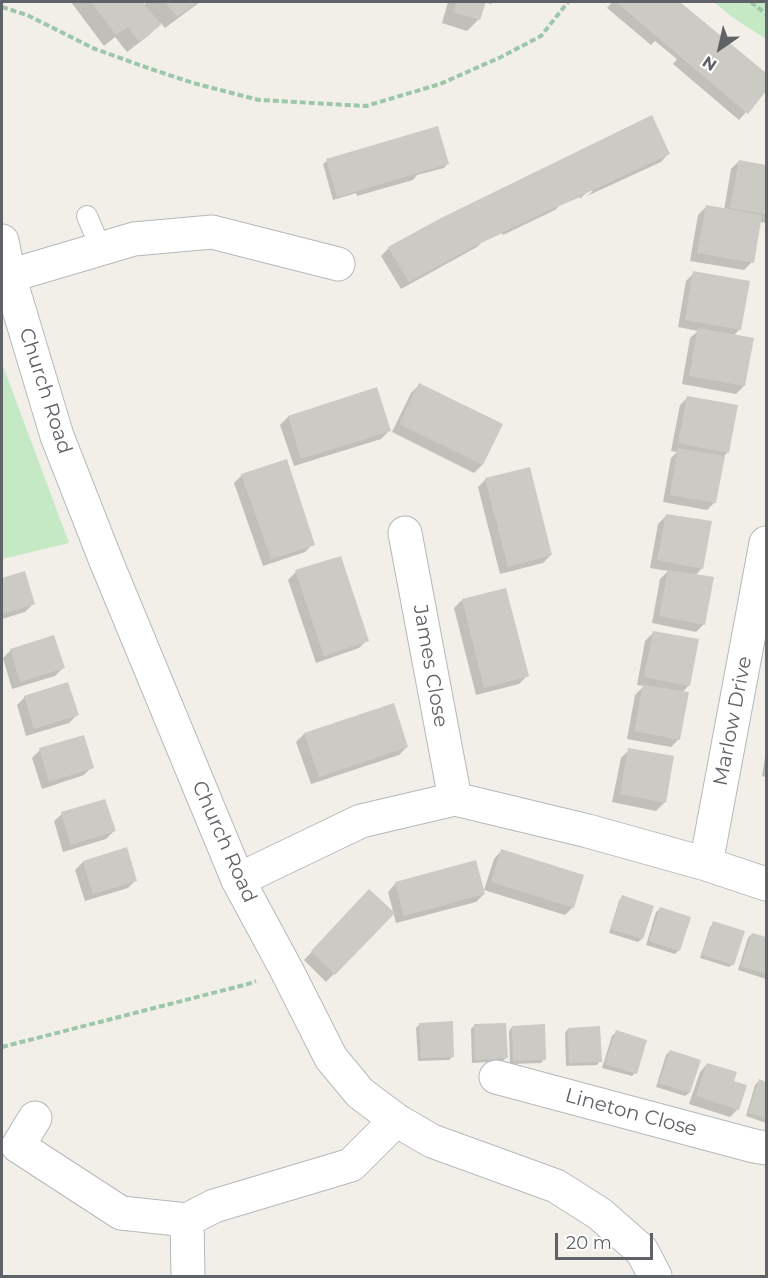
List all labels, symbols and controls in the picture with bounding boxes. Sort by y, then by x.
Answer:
north arrow [690,18,750,78]
text: N [699,52,720,75]
street label: Church Road [13,325,77,457]
street label: James Close [407,603,453,729]
street label: Marlow Drive [709,654,757,788]
street label: Church Road [186,777,262,907]
street label: Lineton Close [562,1084,700,1142]
scale bar [558,1221,656,1259]
text: 20 m [566,1232,612,1254]

